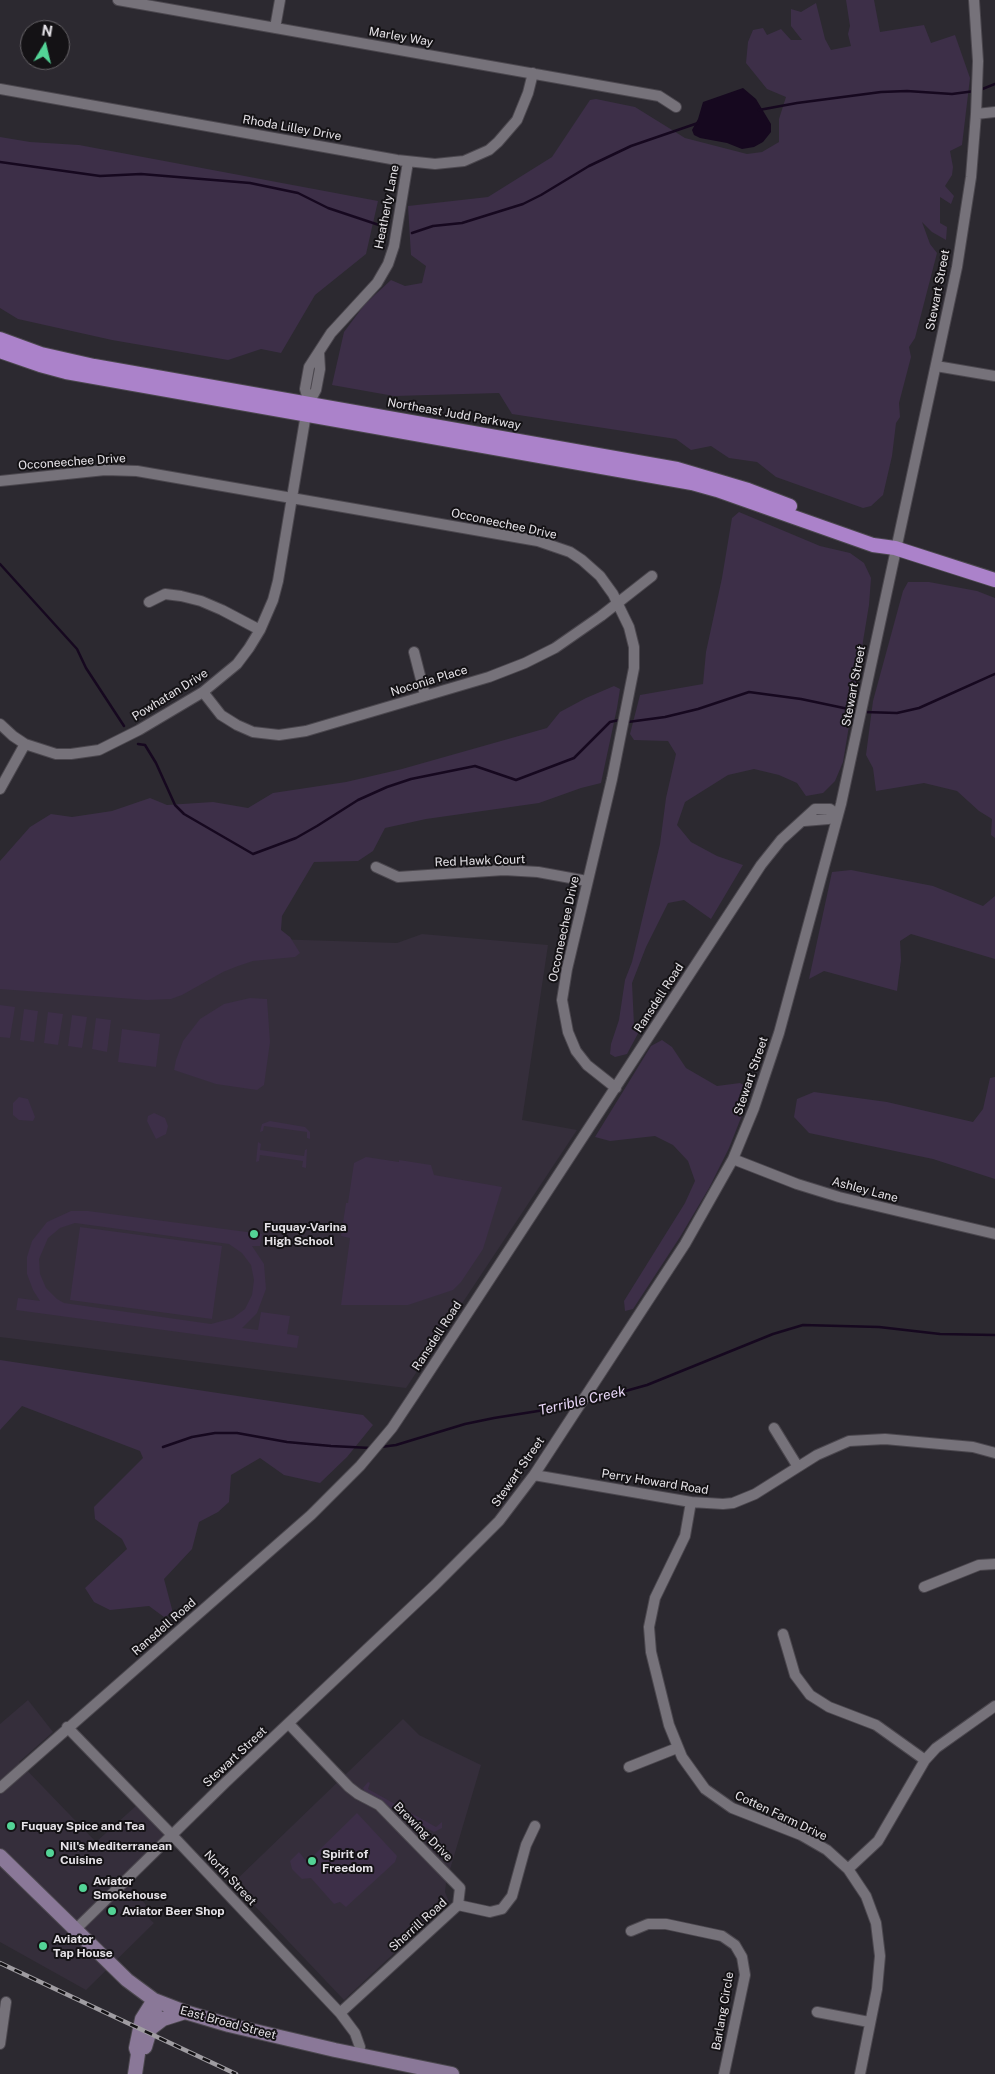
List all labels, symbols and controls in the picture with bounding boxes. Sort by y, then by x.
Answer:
north arrow [20,20,70,70]
text: N [41,22,54,40]
street label: Marley Way [368,24,434,50]
street label: Rhoda Lilley Drive [242,112,342,144]
street label: Heatherly Lane [372,164,402,250]
street label: Stewart Street [923,248,953,332]
street label: Northeast Judd Parkway [386,395,522,433]
street label: Occoneechee Drive [18,451,126,473]
street label: Occoneechee Drive [450,506,558,542]
street label: Stewart Street [839,644,869,728]
street label: Noconia Place [389,662,469,700]
street label: Powhatan Drive [129,666,211,724]
street label: Red Hawk Court [434,852,526,870]
street label: Occoneechee Drive [546,875,582,983]
street label: Ransdell Road [631,961,687,1035]
street label: Stewart Street [731,1035,771,1117]
street label: Ashley Lane [830,1174,900,1206]
place label: Fuquay-Varina High School [264,1220,347,1248]
marker: Fuquay-Varina High School [248,1228,260,1240]
street label: Ransdell Road [409,1299,465,1373]
water label: Terrible Creek [537,1383,627,1419]
street label: Stewart Street [489,1434,547,1510]
street label: Perry Howard Road [601,1466,709,1498]
street label: Ransdell Road [129,1595,199,1659]
street label: Stewart Street [200,1724,270,1790]
street label: Cotten Farm Drive [732,1788,830,1844]
street label: Brewing Drive [390,1799,456,1865]
place label: Fuquay Spice and Tea [21,1819,145,1833]
marker: Fuquay Spice and Tea [5,1820,17,1832]
place label: Nil's Mediterranean Cuisine [60,1839,172,1867]
marker: Nil's Mediterranean Cuisine [44,1847,56,1859]
place label: Spirit of Freedom [322,1847,373,1875]
street label: North Street [201,1848,259,1908]
marker: Spirit of Freedom [306,1855,318,1867]
place label: Aviator Smokehouse [93,1874,167,1902]
marker: Aviator Smokehouse [77,1882,89,1894]
street label: Sherrill Road [386,1895,450,1955]
place label: Aviator Beer Shop [122,1904,225,1918]
marker: Aviator Beer Shop [106,1905,118,1917]
place label: Aviator Tap House [53,1932,113,1960]
marker: Aviator Tap House [37,1940,49,1952]
street label: Barlang Circle [709,1971,737,2051]
street label: East Broad Street [179,2003,277,2043]

